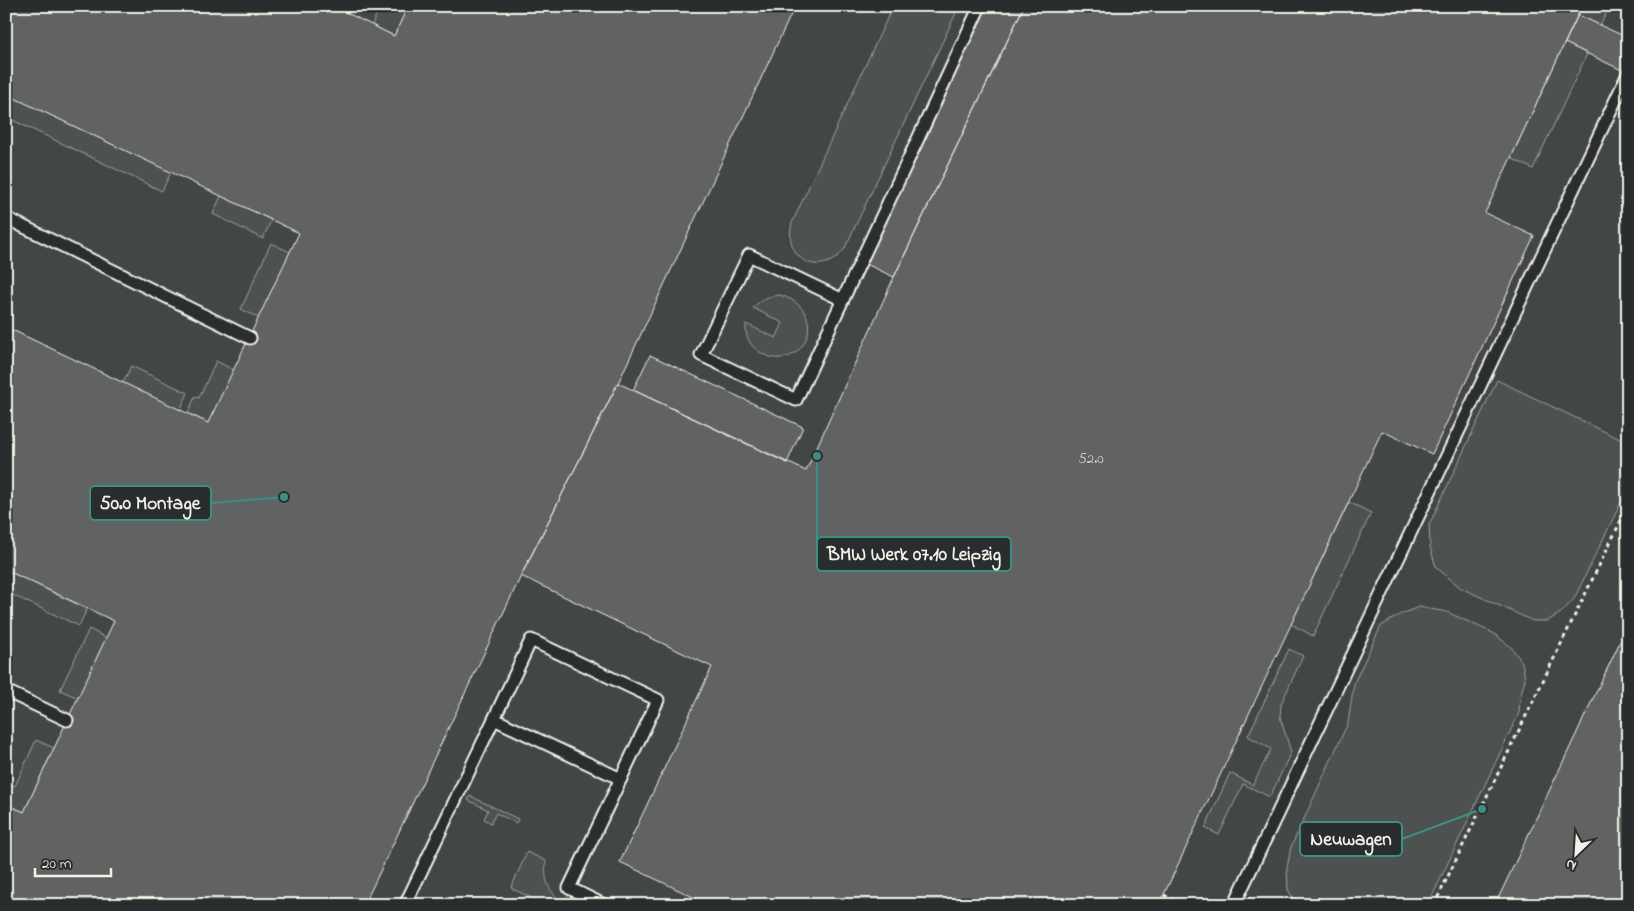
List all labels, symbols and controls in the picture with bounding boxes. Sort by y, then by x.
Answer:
house number: 52.0 [1078,448,1104,470]
callout: 50.0 Montage [90,486,211,520]
text: 50.0 Montage [100,491,201,520]
callout: BMW Werk 07.10 Leipzig [817,537,1011,571]
text: BMW Werk 07.10 Leipzig [826,542,1002,571]
callout: Neuwagen [1300,822,1402,856]
text: Neuwagen [1310,827,1392,856]
north arrow [1552,828,1602,878]
scale bar [35,846,111,878]
text: 20 m [42,853,72,875]
text: N [1562,853,1580,876]

